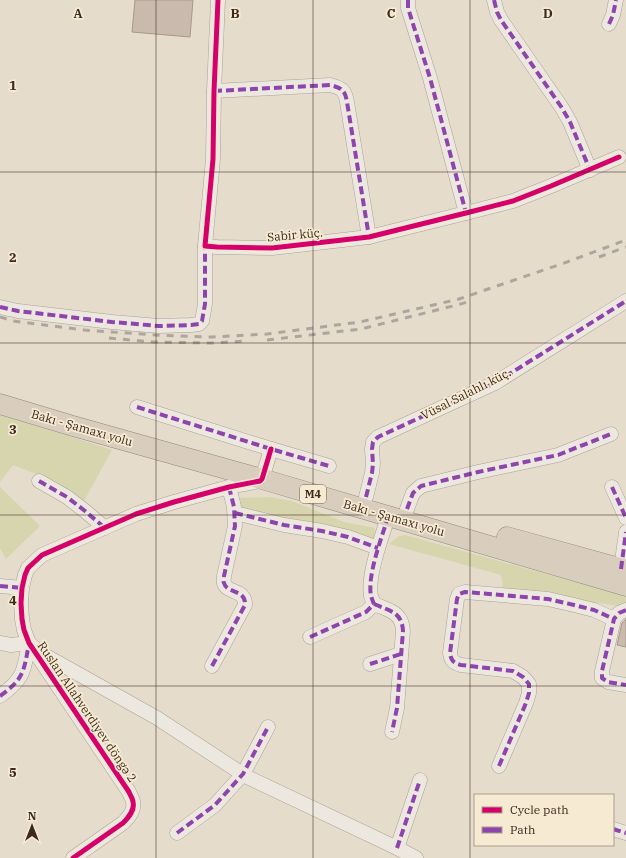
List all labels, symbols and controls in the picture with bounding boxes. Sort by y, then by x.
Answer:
text: A [73,5,83,22]
text: B [230,5,240,22]
text: C [387,5,396,22]
text: D [543,5,553,22]
text: 1 [9,77,17,94]
street label: Sabir küç. [266,225,324,244]
text: 2 [9,249,17,266]
street label: Vüsal Salahlı küç. [418,364,513,423]
street label: Bakı - Şamaxı yolu [30,406,135,449]
text: 3 [9,421,17,438]
road number: M4 [300,485,326,503]
street label: Bakı - Şamaxı yolu [342,496,447,539]
text: 4 [9,592,17,609]
street label: Ruslan Allahverdiyev döngə 2 [35,638,140,785]
text: 5 [9,764,17,781]
legend [474,794,614,846]
text: Cycle path [510,802,569,817]
north arrow [12,806,52,846]
text: N [28,809,37,823]
text: Path [510,822,536,837]

